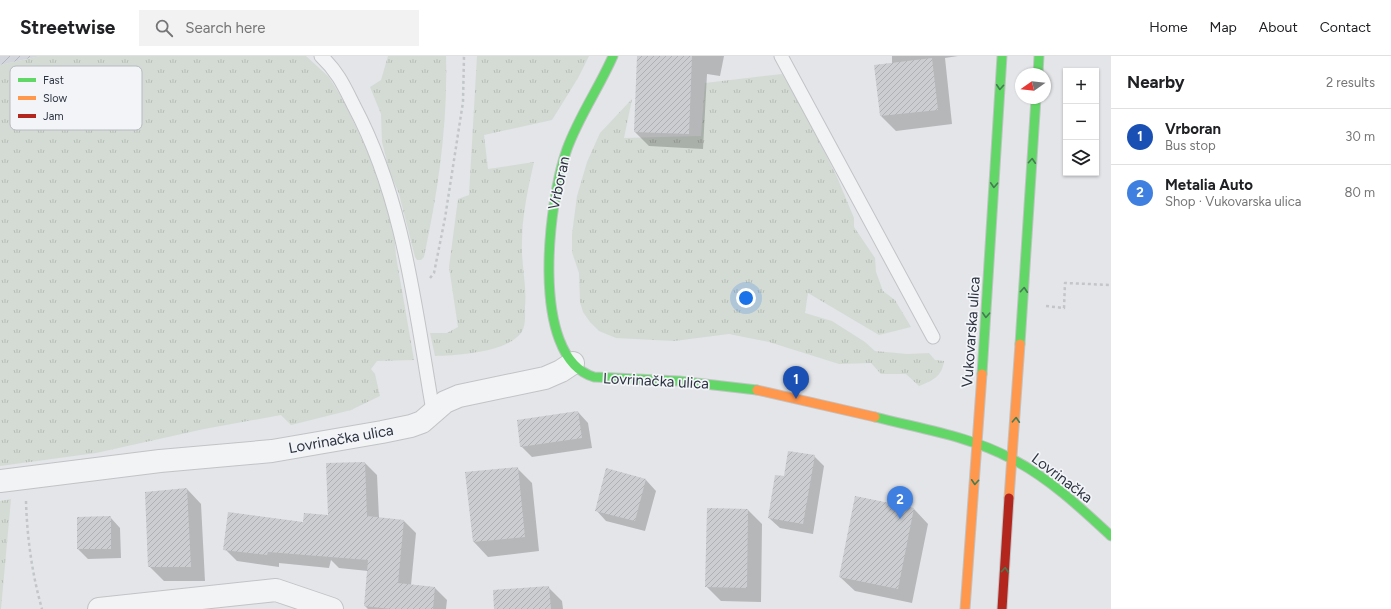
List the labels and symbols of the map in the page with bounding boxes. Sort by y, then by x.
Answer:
legend [10,66,142,130]
north arrow [1015,68,1051,104]
text: Fast [43,74,64,87]
one-way arrow [995,84,1004,90]
text: Slow [43,92,67,105]
text: Jam [43,110,64,123]
street label: Vrboran [545,155,573,211]
one-way arrow [1028,158,1036,164]
one-way arrow [989,182,998,188]
street label: Vukovarska ulica [958,276,984,388]
one-way arrow [1019,287,1028,293]
your location [736,288,756,308]
one-way arrow [982,312,990,318]
pin: 1 [783,366,809,399]
street label: Lovrinačka ulica [603,369,709,393]
one-way arrow [1011,417,1020,423]
street label: Lovrinačka ulica [287,421,395,457]
street label: Lovrinačka [1028,449,1096,507]
one-way arrow [970,479,979,485]
pin: 2 [887,486,913,519]
one-way arrow [1001,567,1010,573]

